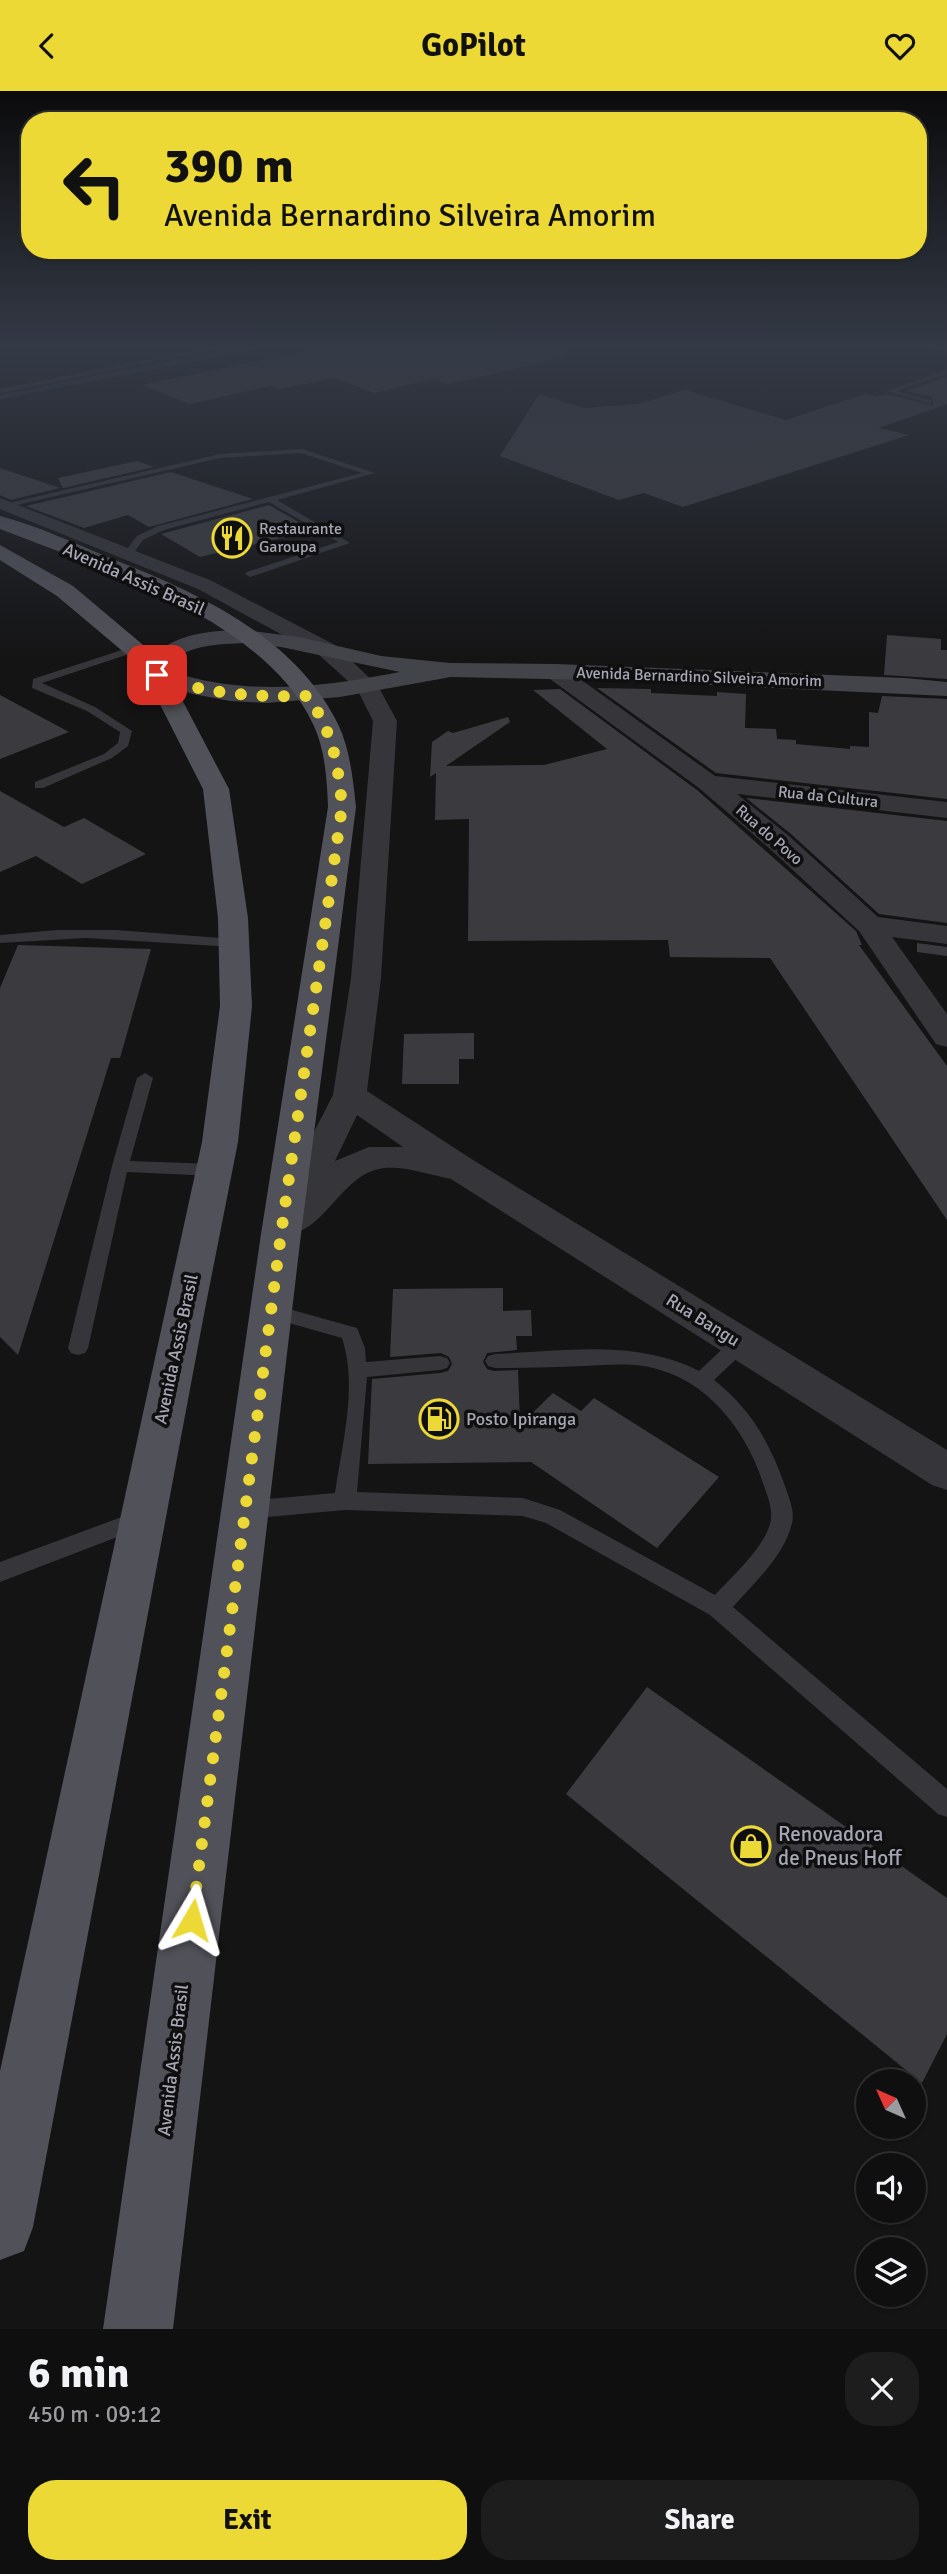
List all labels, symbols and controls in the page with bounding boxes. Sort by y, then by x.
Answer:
text: GoPilot [421,26,526,65]
icon: back [28,27,66,65]
icon: heart [881,27,919,65]
text: 390 m [164,136,294,196]
icon: left [49,140,140,231]
text: Avenida Bernardino Silveira Amorim [164,196,656,235]
restaurant icon: Restaurante Garoupa [211,517,253,559]
place label: Restaurante Garoupa [259,519,342,557]
street label: Avenida Assis Brasil [60,538,208,620]
pin [127,645,187,705]
icon: arrive [138,656,176,694]
street label: Avenida Bernardino Silveira Amorim [576,663,822,691]
street label: Rua da Cultura [777,782,879,812]
street label: Rua do Povo [731,801,807,869]
street label: Avenida Assis Brasil [149,1272,203,1426]
street label: Rua Bangu [662,1289,744,1351]
fuel station icon: Posto Ipiranga [418,1398,460,1440]
place label: Posto Ipiranga [466,1408,576,1430]
place label: Renovadora de Pneus Hoff [778,1821,903,1871]
shop icon: Renovadora de Pneus Hoff [730,1825,772,1867]
position arrow [155,1883,229,1957]
street label: Avenida Assis Brasil [153,1983,193,2137]
north arrow [856,2069,926,2139]
map controls [856,2069,926,2307]
button: sound [856,2153,926,2223]
button: layers [856,2237,926,2307]
text: 6 min [28,2348,129,2399]
button: close [845,2352,919,2426]
text: 450 m · 09:12 [28,2400,162,2429]
button: Exit [28,2480,467,2560]
button: Share [481,2480,919,2560]

